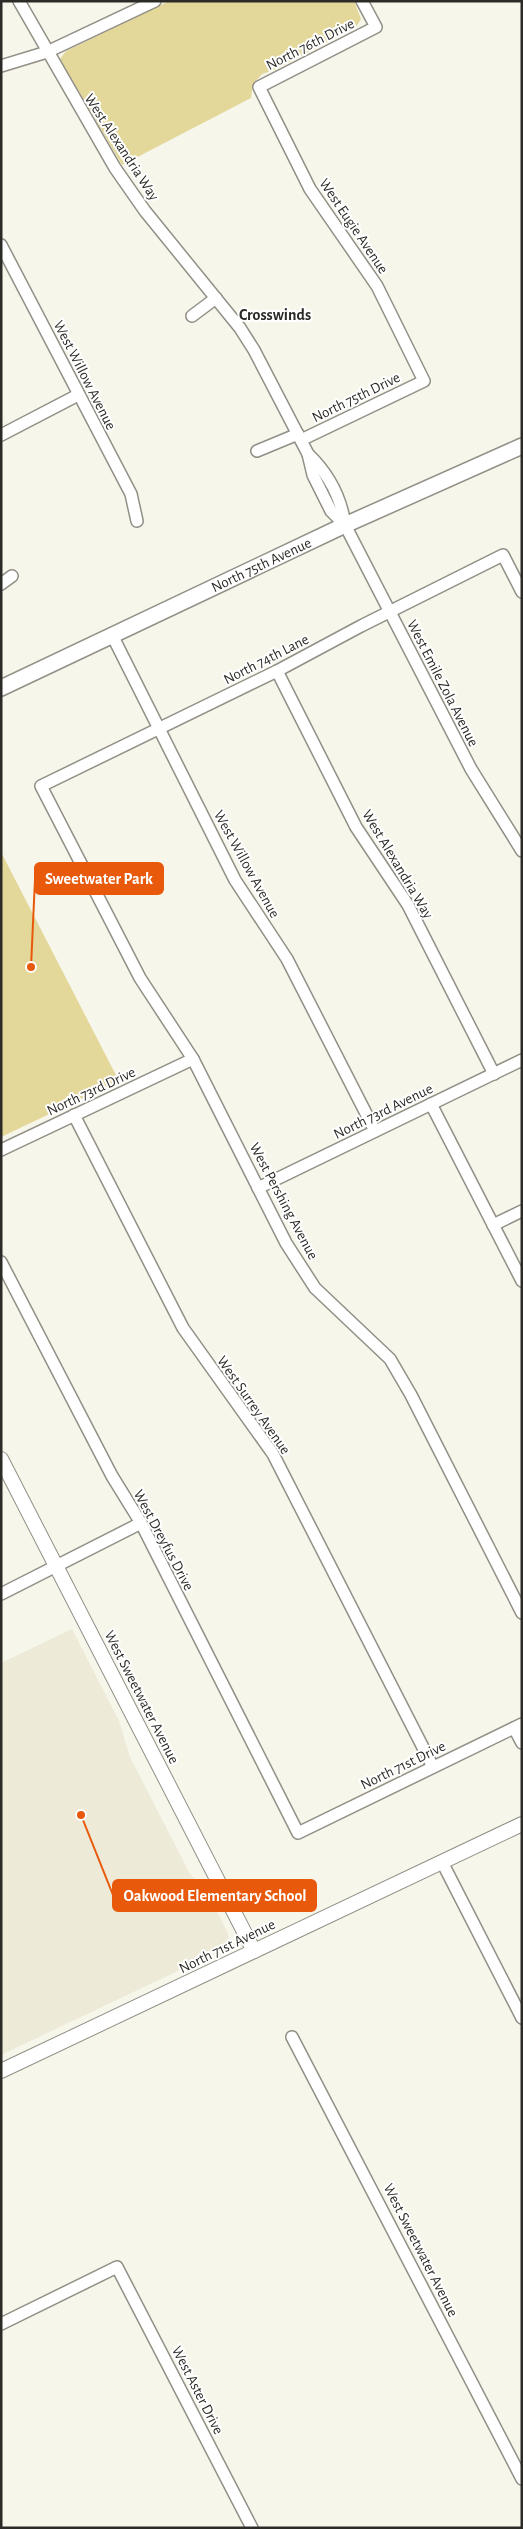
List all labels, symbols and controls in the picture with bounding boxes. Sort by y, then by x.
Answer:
street label: North 76th Drive [264,16,357,73]
street label: West Alexandria Way [82,91,162,204]
street label: West Eugie Avenue [316,176,391,277]
district label: Crosswinds [239,307,311,323]
street label: West Willow Avenue [51,318,119,432]
street label: North 75th Drive [310,370,403,425]
street label: North 75th Avenue [209,535,314,595]
street label: West Emile Zola Avenue [404,617,481,749]
street label: North 74th Lane [221,632,311,687]
street label: West Alexandria Way [359,807,436,922]
street label: West Willow Avenue [211,808,282,921]
callout: Sweetwater Park [35,863,163,894]
text: Sweetwater Park [45,871,153,887]
street label: North 73rd Drive [45,1064,138,1118]
street label: North 73rd Avenue [331,1081,435,1142]
street label: West Pershing Avenue [247,1140,321,1262]
street label: West Surrey Avenue [214,1353,293,1457]
street label: West Dreyfus Drive [131,1487,196,1593]
street label: West Sweetwater Avenue [101,1628,182,1766]
street label: North 71st Drive [358,1738,448,1792]
callout: Oakwood Elementary School [113,1880,316,1911]
text: Oakwood Elementary School [123,1888,307,1905]
street label: North 71st Avenue [177,1917,278,1976]
street label: West Sweetwater Avenue [380,2181,461,2319]
street label: West Aster Drive [169,2344,226,2437]

